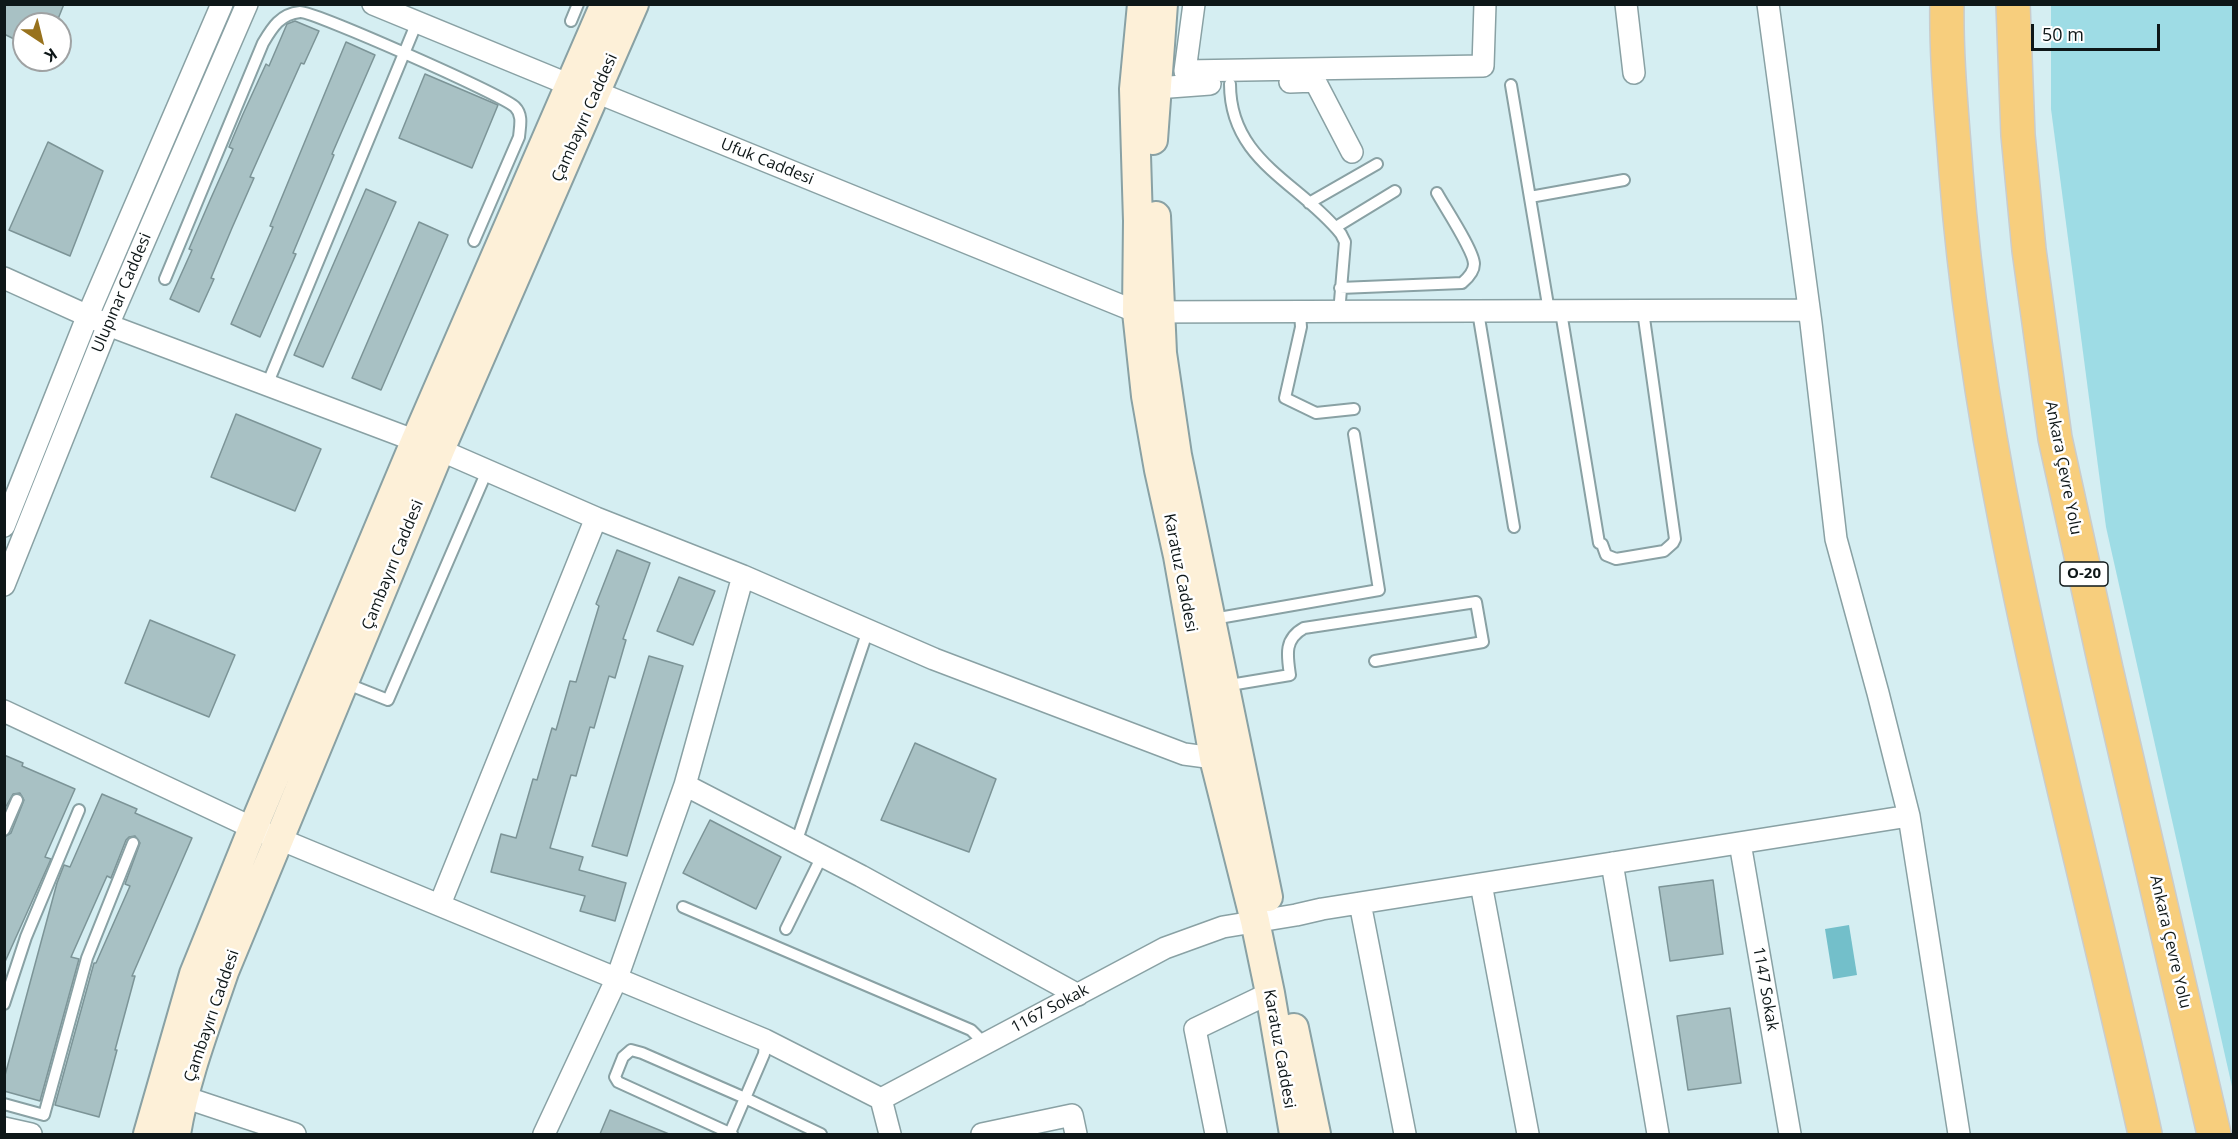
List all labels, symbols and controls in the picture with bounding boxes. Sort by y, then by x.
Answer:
north arrow [12,12,72,72]
scale bar [2034,12,2163,50]
text: 50 m [2042,22,2084,46]
text: K [41,43,62,67]
street label: Çambayırı Caddesi [548,51,622,185]
street label: Ufuk Caddesi [718,135,816,189]
street label: Ulupınar Caddesi [88,230,156,356]
street label: Ankara Çevre Yolu [2041,399,2085,537]
street label: Çambayırı Caddesi [358,497,428,633]
street label: Karatuz Caddesi [1159,512,1201,634]
road number: O-20 [2060,562,2108,586]
street label: Ankara Çevre Yolu [2145,874,2195,1010]
street label: 1147 Sokak [1748,946,1782,1032]
street label: Çambayırı Caddesi [180,947,244,1085]
street label: 1167 Sokak [1008,981,1092,1037]
street label: Karatuz Caddesi [1259,988,1299,1110]

